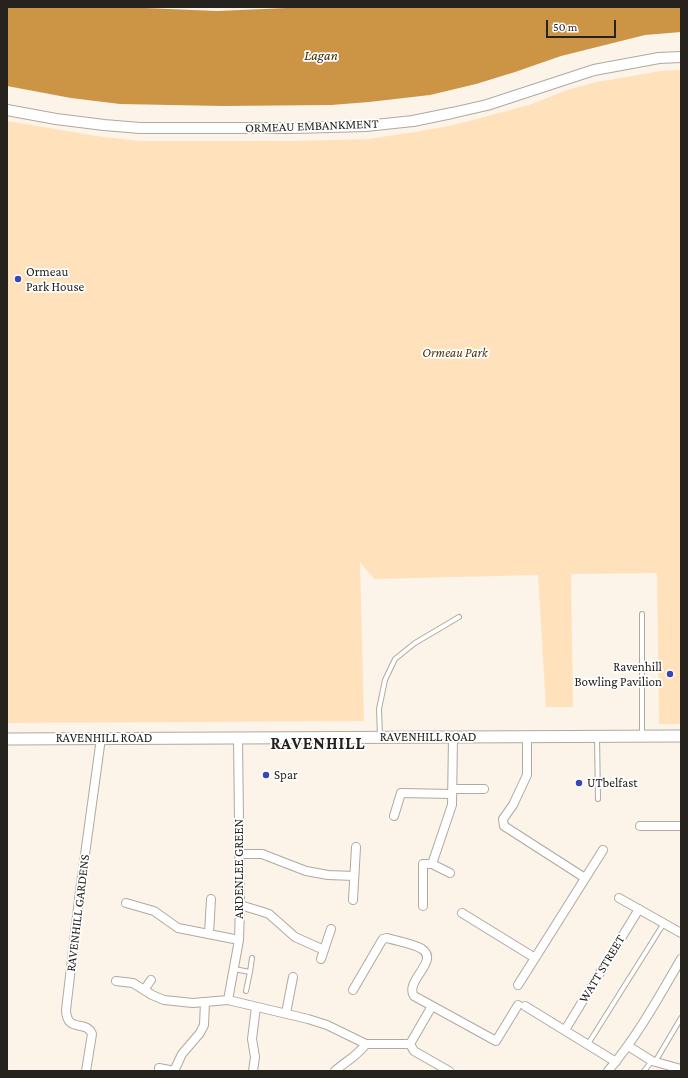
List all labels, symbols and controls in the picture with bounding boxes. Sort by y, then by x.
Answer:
scale bar [548,12,618,38]
text: 50 m [553,20,577,34]
water label: Lagan [304,48,338,64]
street label: ORMEAU EMBANKMENT [245,116,379,136]
place label: Ormeau Park House [26,264,84,295]
marker: Ormeau Park House [13,274,23,284]
park label: Ormeau Park [422,345,488,361]
place label: Ravenhill Bowling Pavilion [574,659,662,690]
marker: Ravenhill Bowling Pavilion [665,669,675,679]
street label: RAVENHILL ROAD [380,729,476,745]
street label: RAVENHILL ROAD [56,730,152,746]
district label: RAVENHILL [270,734,366,754]
place label: Spar [274,767,298,783]
marker: Spar [261,770,271,780]
place label: UTbelfast [587,775,638,791]
marker: UTbelfast [574,778,584,788]
street label: ARDENLEE GREEN [231,819,247,919]
street label: RAVENHILL GARDENS [63,853,93,973]
street label: WATT STREET [576,932,628,1006]

